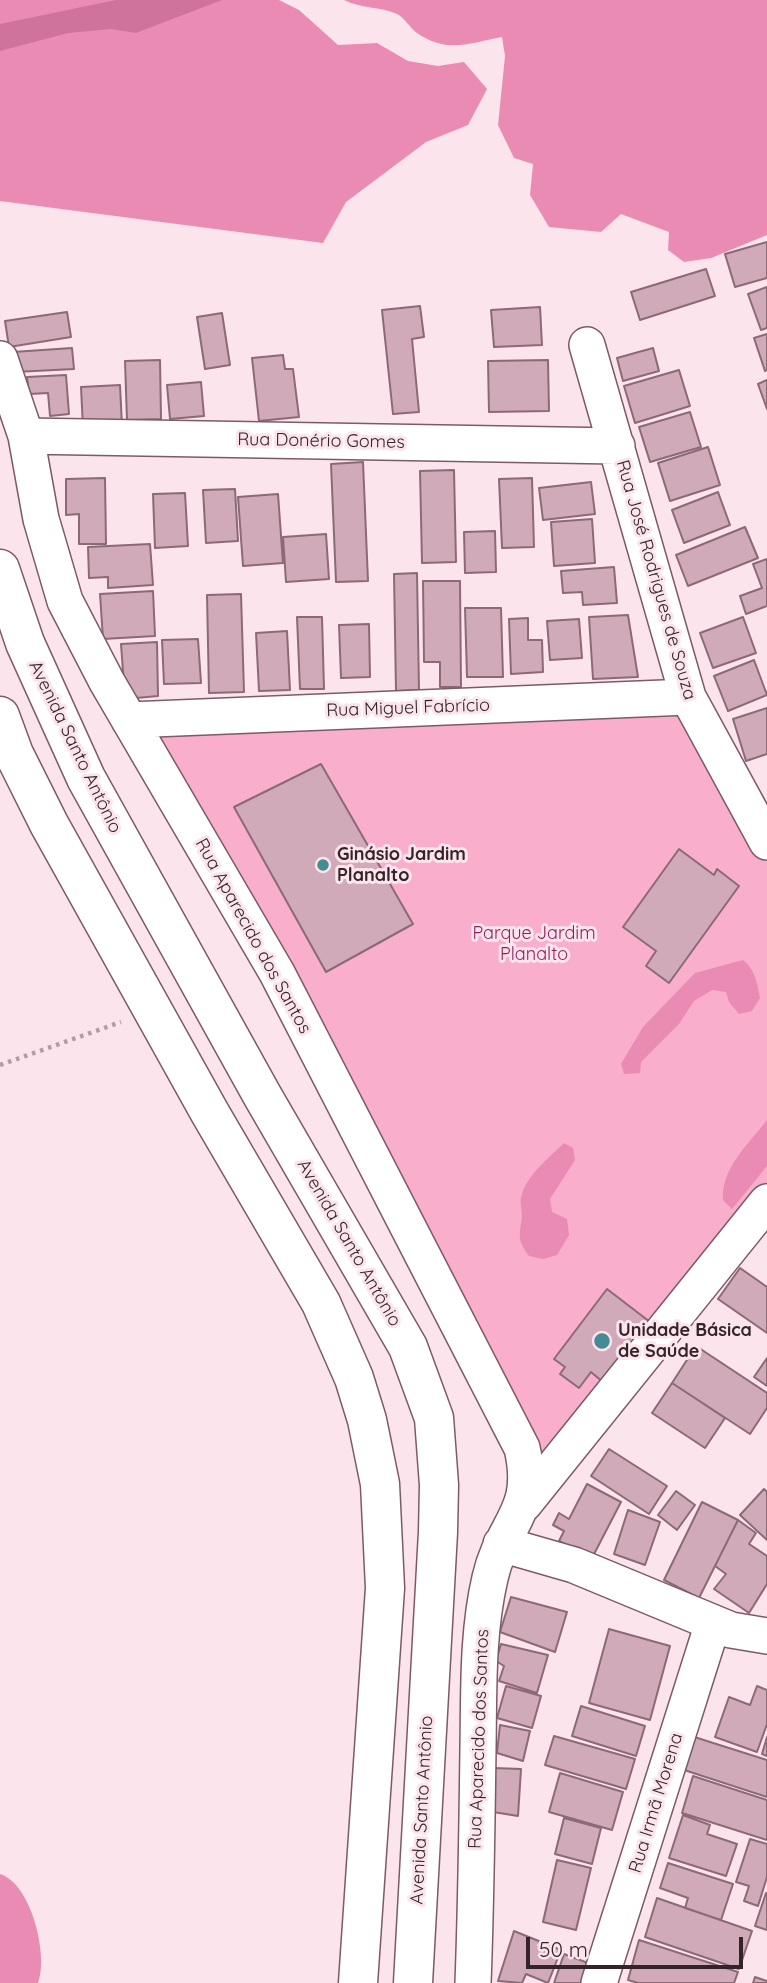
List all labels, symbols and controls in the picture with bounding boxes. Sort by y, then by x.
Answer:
street label: Rua Donério Gomes [237,429,405,453]
street label: Rua José Rodrigues de Souza [611,457,701,703]
street label: Avenida Santo Antônio [24,657,126,837]
street label: Rua Miguel Fabrício [326,694,490,722]
street label: Rua Aparecido dos Santos [190,835,316,1037]
place label: Ginásio Jardim Planalto [337,844,466,886]
marker: Ginásio Jardim Planalto [315,857,331,873]
park label: Parque Jardim Planalto [472,923,596,965]
street label: Avenida Santo Antônio [292,1156,406,1330]
place label: Unidade Básica de Saúde [618,1320,752,1362]
marker: Unidade Básica de Saúde [592,1331,612,1351]
street label: Rua Aparecido dos Santos [464,1629,494,1849]
street label: Avenida Santo Antônio [406,1715,438,1905]
street label: Rua Irmã Morena [624,1730,688,1876]
scale bar [529,1924,746,1968]
text: 50 m [539,1936,588,1962]

